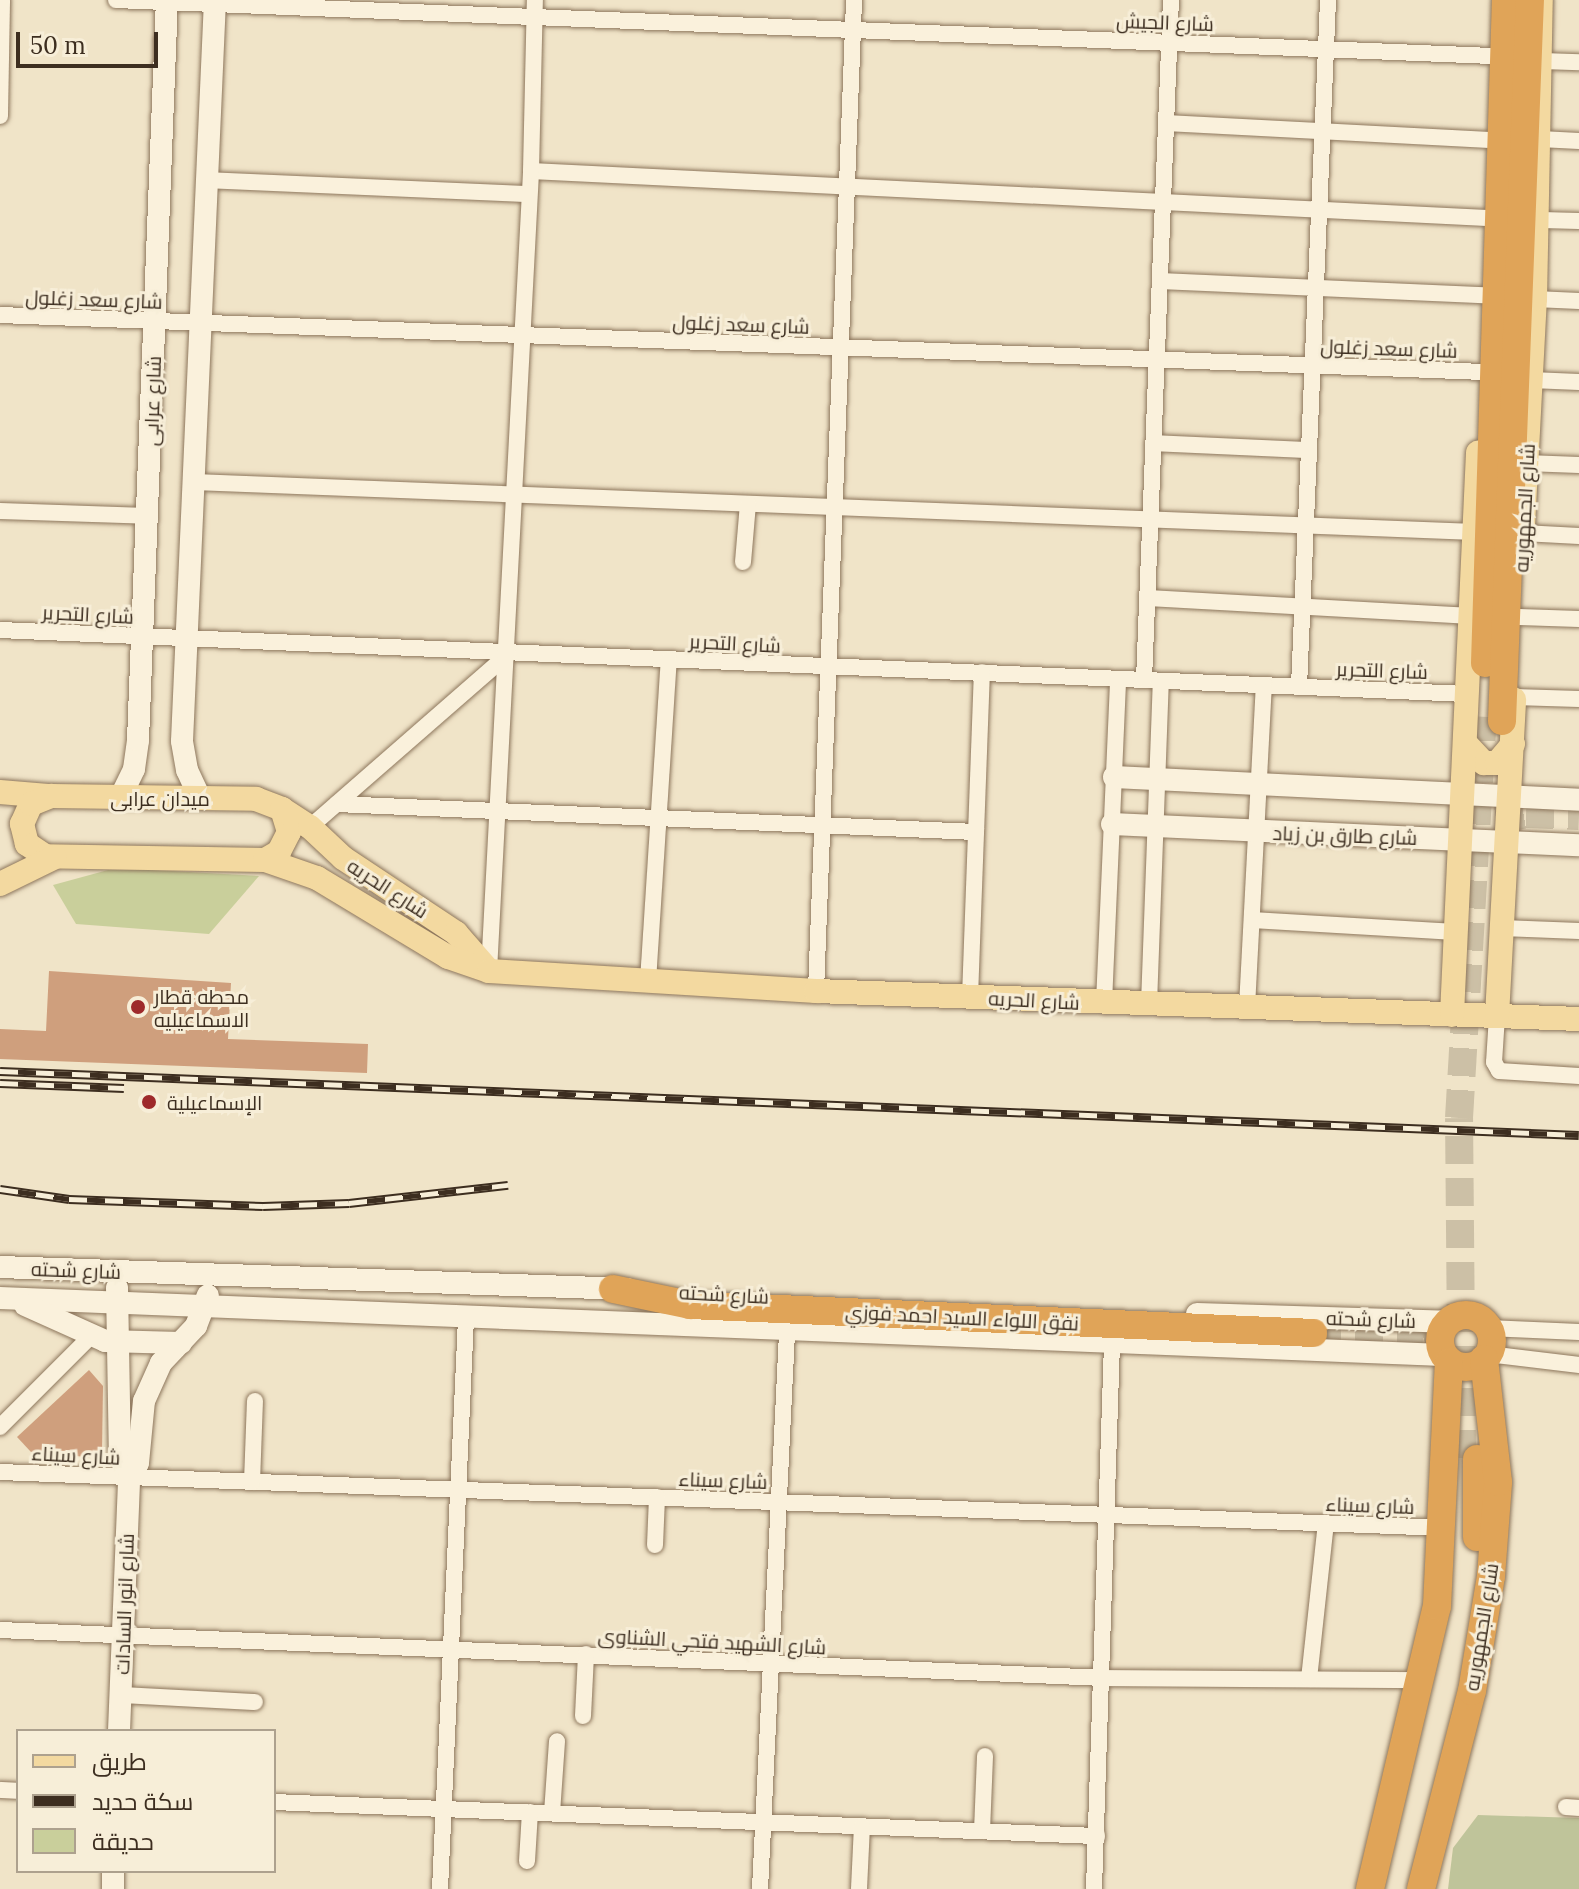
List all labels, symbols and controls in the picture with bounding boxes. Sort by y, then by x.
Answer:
street label: شارع الجيش [1116,8,1214,36]
scale bar [20,16,162,66]
text: 50 m [30,30,86,61]
street label: شارع سعد زغلول [25,285,163,313]
street label: شارع سعد زغلول [672,310,810,338]
street label: شارع سعد زغلول [1320,334,1458,362]
street label: شارع عرابى [138,355,166,447]
street label: شارع الجمهوريه [1509,443,1539,573]
street label: شارع التحرير [42,600,134,628]
street label: شارع التحرير [689,629,781,657]
street label: شارع التحرير [1336,656,1428,684]
street label: ميدان عرابى [110,786,210,810]
street label: شارع طارق بن زياد [1272,820,1418,850]
street label: شارع الحريه [343,853,433,923]
place label: محطه قطار الاسماعيليه [154,984,249,1031]
street label: شارع الحريه [988,986,1080,1014]
marker: محطه قطار الاسماعيليه [129,998,147,1016]
place label: الإسماعيلية [167,1090,262,1114]
marker: الإسماعيلية [138,1091,160,1113]
street label: شارع شحته [31,1256,121,1284]
street label: شارع شحته [678,1280,770,1308]
street label: نفق اللواء السيد احمد فوزي [844,1299,1080,1335]
street label: شارع شحته [1326,1305,1416,1333]
street label: شارع سيناء [31,1441,121,1469]
street label: شارع سيناء [678,1466,768,1494]
street label: شارع سيناء [1325,1491,1415,1519]
street label: شارع انور السادات [110,1533,138,1675]
street label: شارع الجمهوريه [1459,1561,1503,1693]
street label: شارع الشهيد فتحي الشناوى [597,1623,827,1659]
legend [16,1729,276,1873]
text: طريق [92,1746,147,1777]
text: سكة حديد [92,1786,193,1817]
text: حديقة [92,1826,154,1857]

